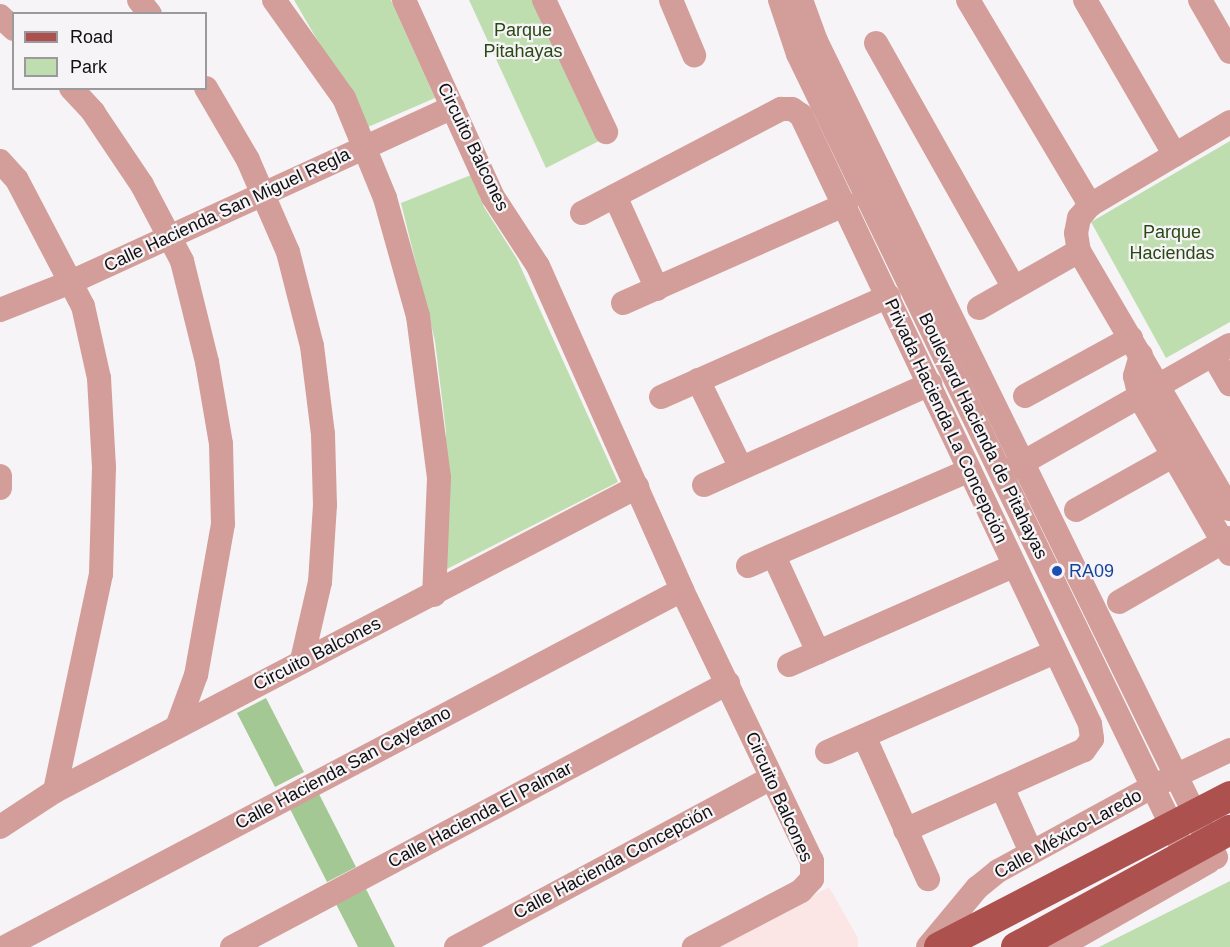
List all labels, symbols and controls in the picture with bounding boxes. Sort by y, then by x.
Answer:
legend [12,12,207,90]
park label: Parque Pitahayas [483,20,563,63]
text: Road [70,27,113,47]
text: Park [70,57,107,77]
street label: Circuito Balcones [433,79,513,215]
street label: Calle Hacienda San Miguel Regla [100,143,354,277]
park label: Parque Haciendas [1129,222,1215,264]
street label: Privada Hacienda La Concepción [880,295,1012,547]
street label: Boulevard Hacienda de Pitahayas [914,309,1052,563]
place label: RA09 [1069,560,1114,582]
marker: RA09 [1050,564,1064,578]
street label: Circuito Balcones [250,613,384,695]
street label: Calle Hacienda San Cayetano [231,702,455,834]
street label: Circuito Balcones [741,729,817,865]
street label: Calle Hacienda El Palmar [384,757,576,873]
street label: Calle México-Laredo [991,785,1145,883]
street label: Calle Hacienda Concepción [510,800,716,924]

